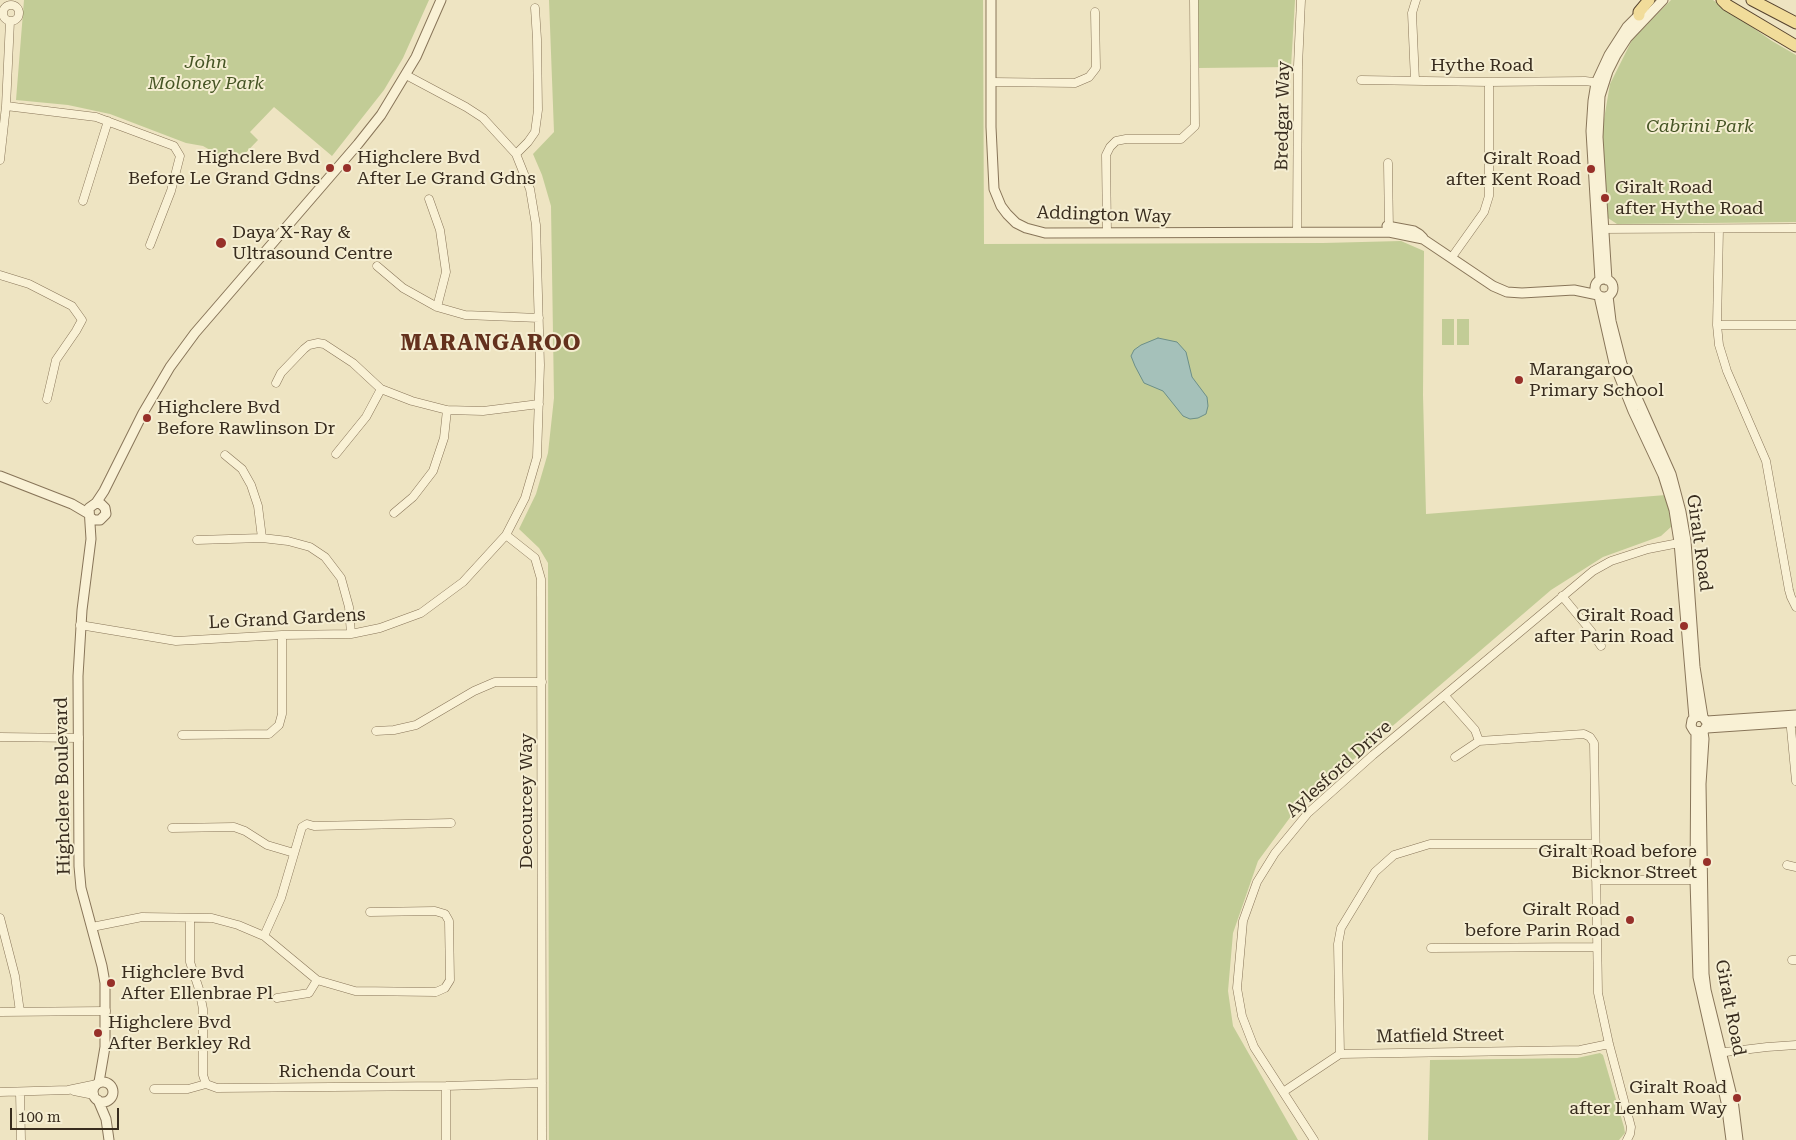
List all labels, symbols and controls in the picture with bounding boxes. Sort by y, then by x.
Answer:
park label: John Moloney Park [148,52,264,94]
street label: Hythe Road [1430,55,1534,77]
street label: Bredgar Way [1271,61,1295,171]
park label: Cabrini Park [1646,116,1754,138]
place label: Highclere Bvd Before Le Grand Gdns [128,147,320,190]
place label: Highclere Bvd After Le Grand Gdns [357,147,536,190]
place label: Giralt Road after Kent Road [1446,148,1581,190]
marker: Highclere Bvd Before Le Grand Gdns [324,162,336,174]
marker: Highclere Bvd After Le Grand Gdns [341,162,353,174]
marker: Giralt Road after Kent Road [1585,163,1597,175]
place label: Giralt Road after Hythe Road [1615,177,1764,220]
marker: Giralt Road after Hythe Road [1599,192,1611,204]
street label: Addington Way [1036,202,1172,228]
place label: Daya X-Ray & Ultrasound Centre [232,222,393,264]
marker: Daya X-Ray & Ultrasound Centre [214,236,228,250]
district label: MARANGAROO [399,331,583,357]
place label: Marangaroo Primary School [1529,359,1664,402]
marker: Marangaroo Primary School [1513,374,1525,386]
place label: Highclere Bvd Before Rawlinson Dr [157,397,335,439]
marker: Highclere Bvd Before Rawlinson Dr [141,412,153,424]
street label: Giralt Road [1682,493,1716,593]
street label: Le Grand Gardens [208,604,366,634]
place label: Giralt Road after Parin Road [1534,605,1674,648]
marker: Giralt Road after Parin Road [1678,620,1690,632]
street label: Highclere Boulevard [51,697,75,875]
street label: Aylesford Drive [1282,716,1396,822]
street label: Decourcey Way [516,733,538,869]
place label: Giralt Road before Bicknor Street [1538,841,1697,884]
marker: Giralt Road before Bicknor Street [1701,856,1713,868]
place label: Giralt Road before Parin Road [1465,899,1620,942]
marker: Giralt Road before Parin Road [1624,914,1636,926]
street label: Giralt Road [1710,958,1750,1058]
place label: Highclere Bvd After Ellenbrae Pl [121,962,273,1004]
marker: Highclere Bvd After Ellenbrae Pl [105,977,117,989]
place label: Highclere Bvd After Berkley Rd [108,1012,251,1054]
street label: Matfield Street [1376,1024,1504,1048]
marker: Highclere Bvd After Berkley Rd [92,1027,104,1039]
street label: Richenda Court [279,1061,415,1083]
place label: Giralt Road after Lenham Way [1569,1077,1727,1120]
marker: Giralt Road after Lenham Way [1731,1092,1743,1104]
scale bar [12,1098,121,1130]
text: 100 m [18,1108,61,1126]

